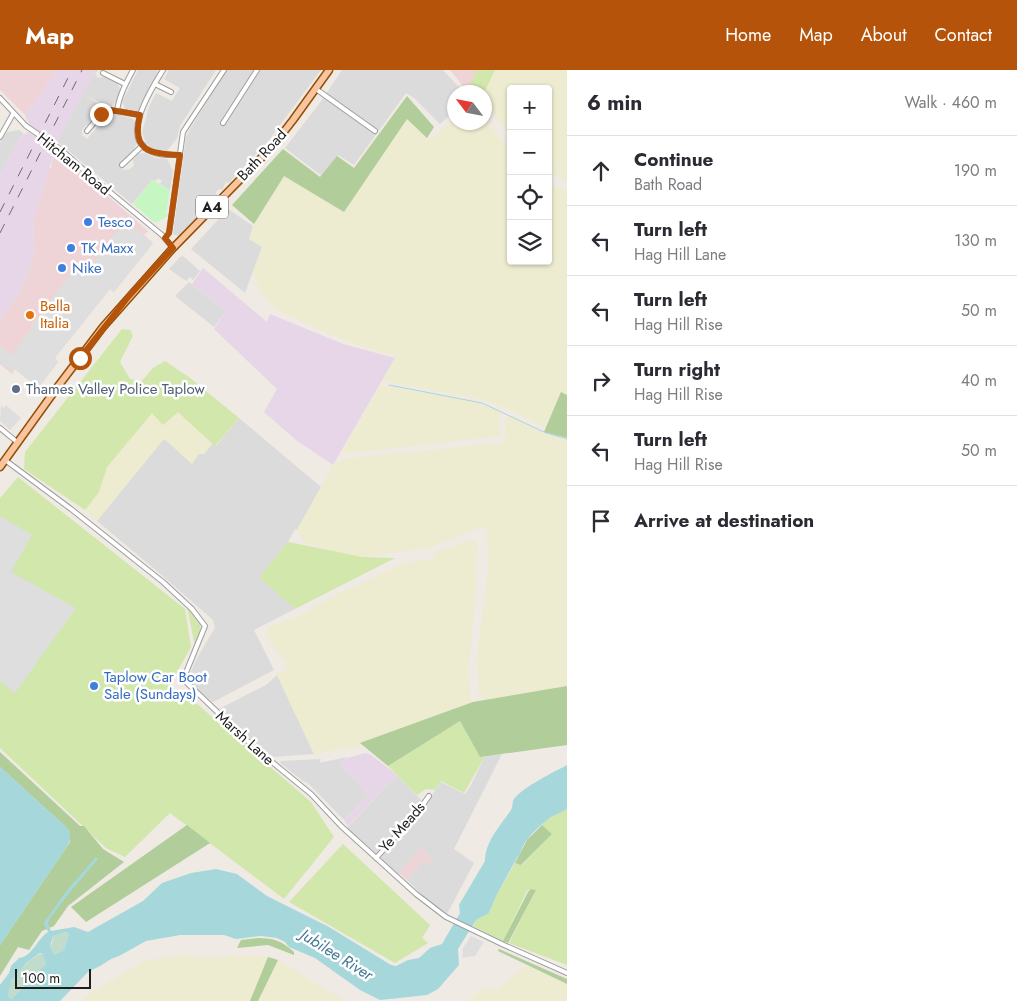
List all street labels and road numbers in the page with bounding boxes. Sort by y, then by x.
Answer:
street label: Bath Road [232,124,292,186]
street label: Hitcham Road [32,127,116,201]
road number: A4 [196,195,228,218]
street label: Marsh Lane [211,706,280,771]
street label: Ye Meads [374,797,430,857]

